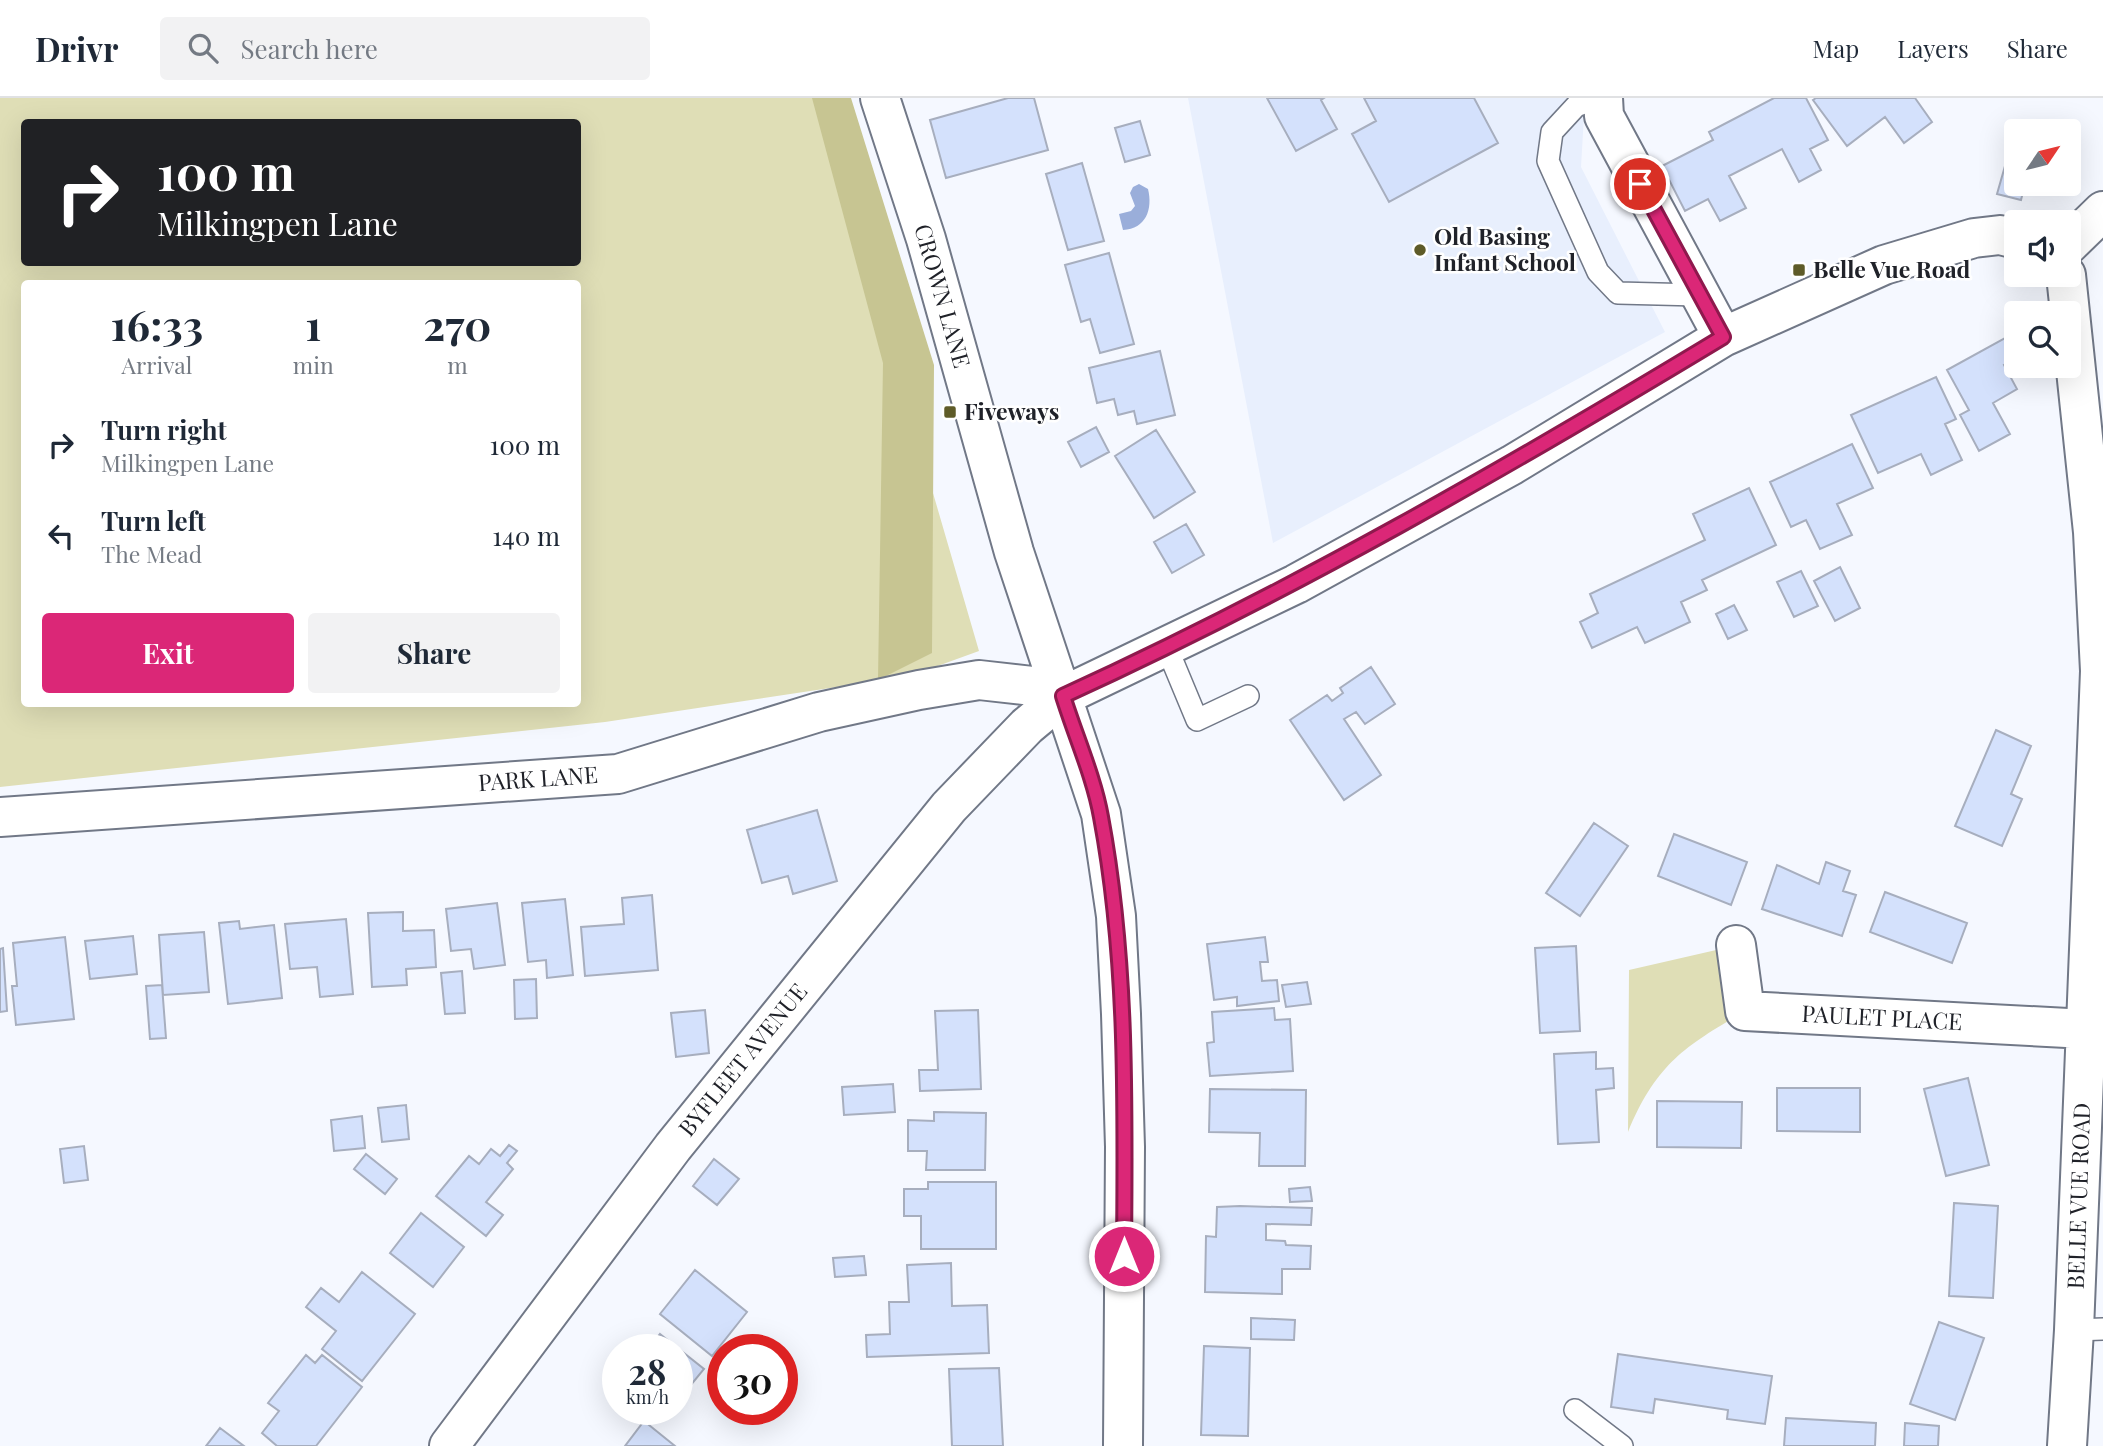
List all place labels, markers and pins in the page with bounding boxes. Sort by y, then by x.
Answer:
pin [1610,154,1670,214]
place label: Old Basing Infant School [1434,220,1576,277]
marker: Old Basing Infant School [1412,242,1428,258]
place label: Belle Vue Road [1813,253,1971,284]
marker: Belle Vue Road [1791,262,1807,278]
place label: Fiveways [964,395,1059,426]
marker: Fiveways [942,404,958,420]

